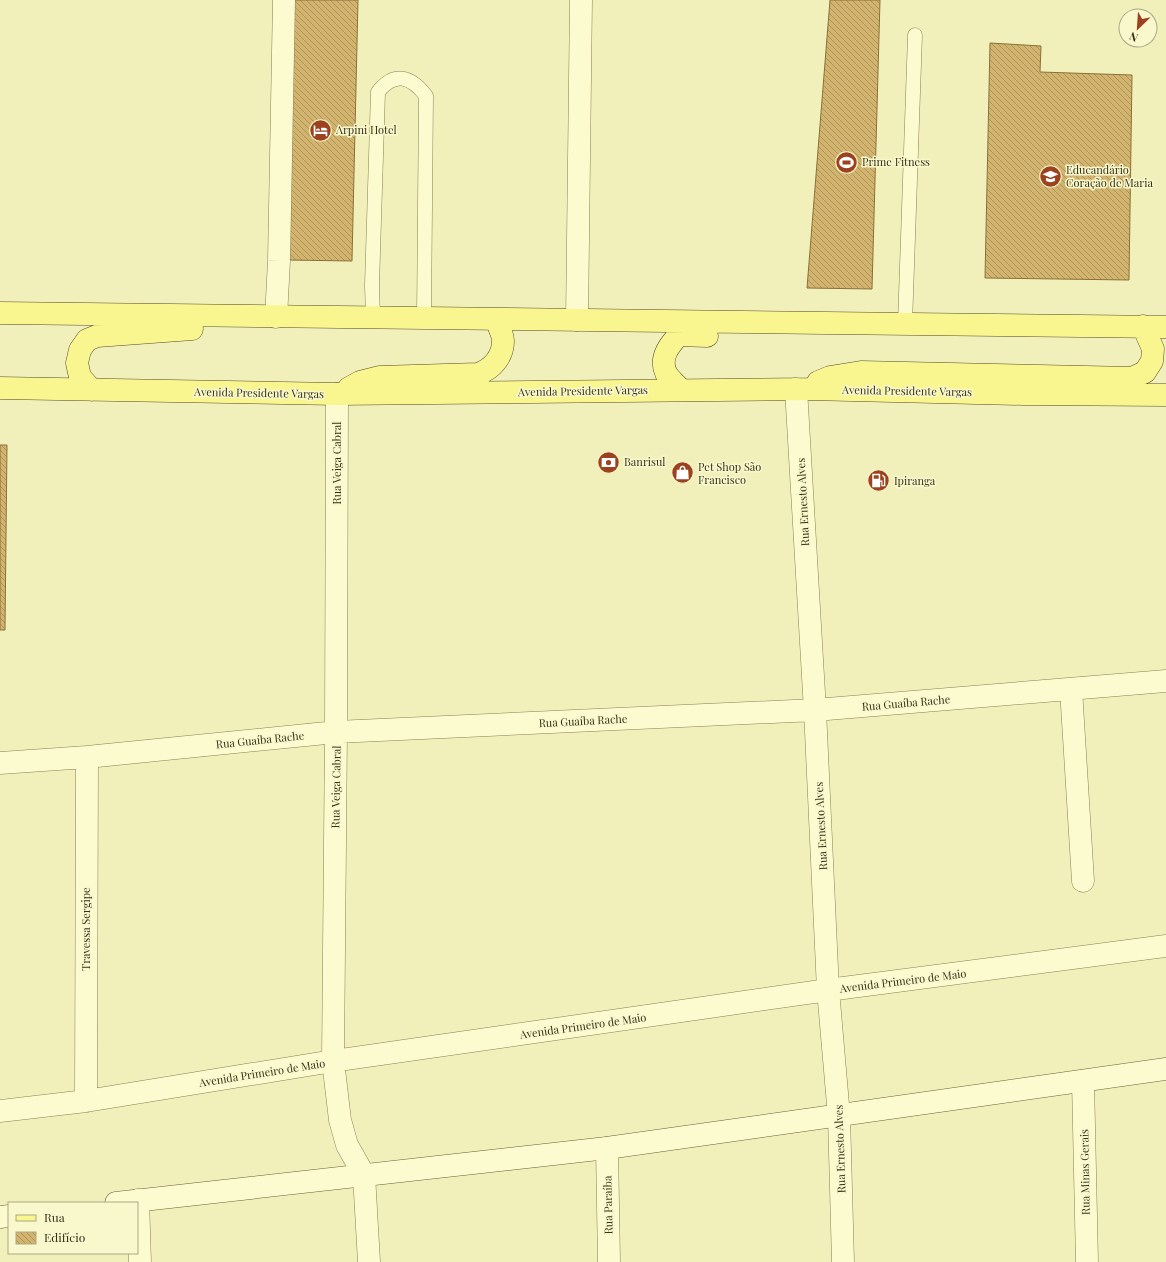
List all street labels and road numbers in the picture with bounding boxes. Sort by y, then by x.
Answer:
street label: Avenida Presidente Vargas [517,382,648,399]
street label: Avenida Presidente Vargas [841,382,972,399]
street label: Avenida Presidente Vargas [193,384,324,401]
street label: Rua Veiga Cabral [329,422,344,504]
street label: Rua Ernesto Alves [793,457,812,547]
street label: Rua Guaíba Rache [861,691,951,714]
street label: Rua Guaíba Rache [538,711,628,730]
street label: Rua Guaíba Rache [215,727,305,752]
street label: Rua Veiga Cabral [327,745,344,829]
street label: Rua Ernesto Alves [811,781,830,871]
street label: Travessa Sergipe [78,887,93,971]
street label: Avenida Primeiro de Maio [838,965,967,996]
street label: Avenida Primeiro de Maio [518,1009,647,1042]
street label: Avenida Primeiro de Maio [197,1055,326,1090]
street label: Rua Ernesto Alves [830,1105,849,1193]
street label: Rua Minas Gerais [1076,1129,1093,1215]
street label: Rua Paraíba [599,1175,616,1234]

